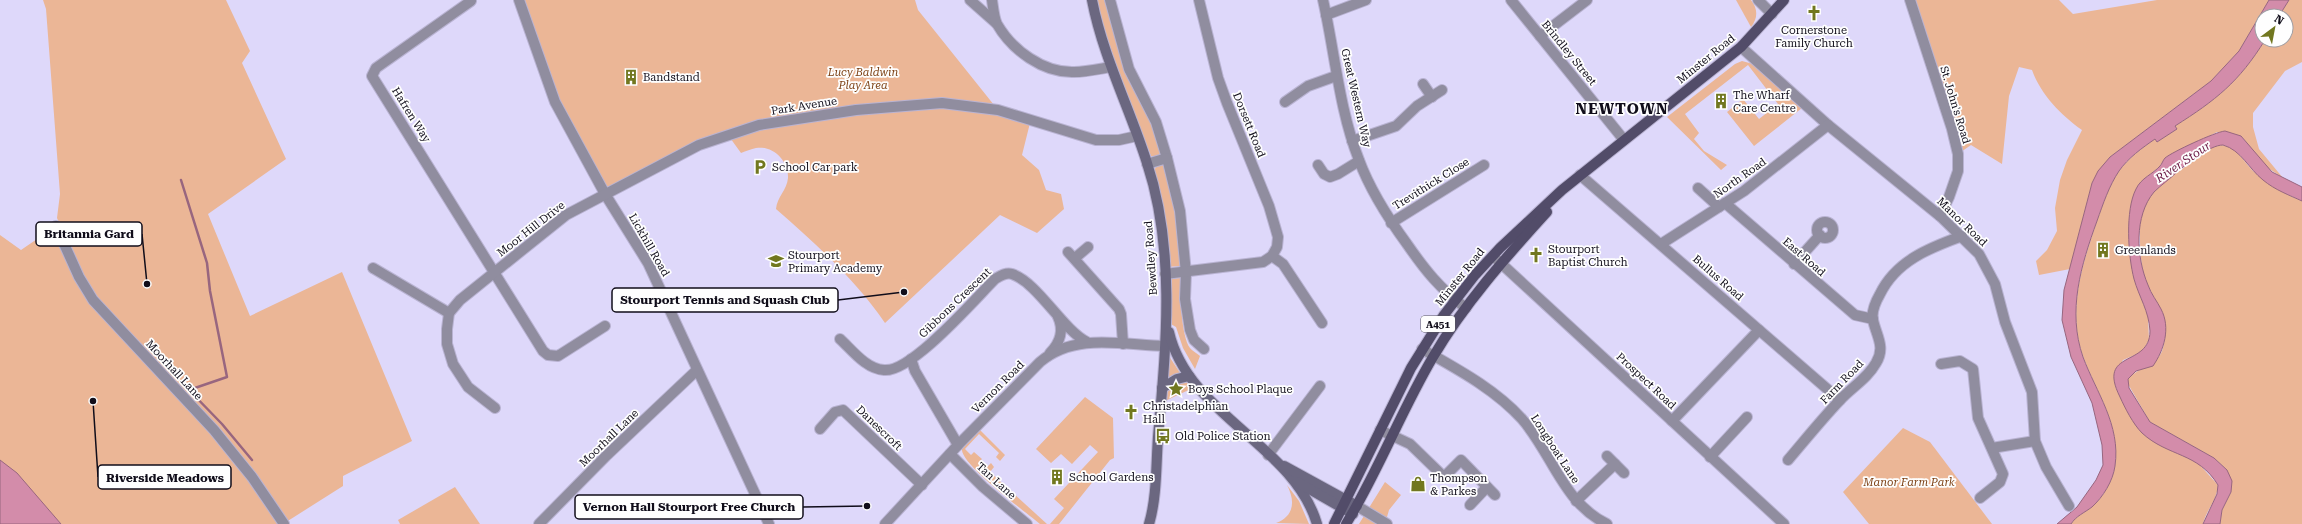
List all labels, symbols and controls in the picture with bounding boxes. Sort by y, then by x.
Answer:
church icon: Cornerstone Family Church [1805,4,1823,22]
north arrow [2254,8,2294,48]
text: N [2272,12,2287,28]
street label: Brindley Street [1539,18,1599,88]
place label: Cornerstone Family Church [1775,24,1853,50]
street label: Minster Road [1674,32,1738,86]
street label: Great Western Way [1338,47,1374,149]
street label: St. John's Road [1937,65,1973,145]
park label: Lucy Baldwin Play Area [827,66,899,92]
building icon: Bandstand [622,68,640,86]
place label: Bandstand [643,71,700,84]
street label: Hafren Way [389,85,433,145]
place label: The Wharf Care Centre [1733,89,1796,115]
street label: Dorsett Road [1230,90,1268,160]
building icon: The Wharf Care Centre [1712,92,1730,110]
street label: Park Avenue [770,94,838,118]
district label: NEWTOWN [1576,100,1668,118]
water label: River Stour [2152,139,2213,186]
street label: Trevithick Close [1391,155,1471,213]
street label: North Road [1711,155,1769,201]
parking icon: School Car park [751,158,769,176]
place label: School Car park [772,161,858,174]
street label: Manor Road [1934,195,1990,249]
street label: Moor Hill Drive [495,199,567,259]
street label: Lickhill Road [626,211,672,279]
street label: Bewdley Road [1142,220,1160,296]
callout: Britannia Gard [36,222,142,246]
text: Britannia Gard [44,227,134,241]
street label: East Road [1780,235,1828,279]
building icon: Greenlands [2094,241,2112,259]
place label: Stourport Baptist Church [1548,243,1628,269]
place label: Greenlands [2115,244,2176,257]
street label: Minster Road [1433,245,1487,309]
church icon: Stourport Baptist Church [1527,246,1545,264]
place label: Stourport Primary Academy [788,249,883,275]
school or university icon: Stourport Primary Academy [767,252,785,270]
street label: Bullus Road [1690,252,1746,304]
street label: Gibbons Crescent [916,265,994,341]
callout: Stourport Tennis and Squash Club [612,288,838,312]
text: Stourport Tennis and Squash Club [620,293,830,307]
road number: A451 [1421,316,1455,332]
street label: Moorhall Lane [143,337,205,403]
street label: Prospect Road [1613,350,1679,412]
street label: Farm Road [1818,357,1866,407]
street label: Vernon Road [969,358,1027,416]
place icon: Boys School Plaque [1167,380,1185,398]
place label: Boys School Plaque [1188,383,1292,396]
place label: Christadelphian Hall [1143,400,1228,426]
street label: Danescroft [853,403,905,453]
church icon: Christadelphian Hall [1122,403,1140,421]
street label: Moorhall Lane [577,407,641,469]
street label: Longboat Lane [1528,412,1582,486]
bus stop icon: Old Police Station [1154,427,1172,445]
place label: Old Police Station [1175,430,1271,443]
street label: Tan Lane [974,460,1018,502]
callout: Riverside Meadows [98,465,231,489]
building icon: School Gardens [1048,468,1066,486]
text: Riverside Meadows [106,471,224,485]
place label: School Gardens [1069,471,1153,484]
place label: Thompson & Parkes [1430,472,1487,498]
shop icon: Thompson & Parkes [1409,475,1427,493]
park label: Manor Farm Park [1862,476,1955,489]
callout: Vernon Hall Stourport Free Church [575,495,803,519]
text: Vernon Hall Stourport Free Church [583,500,795,514]

